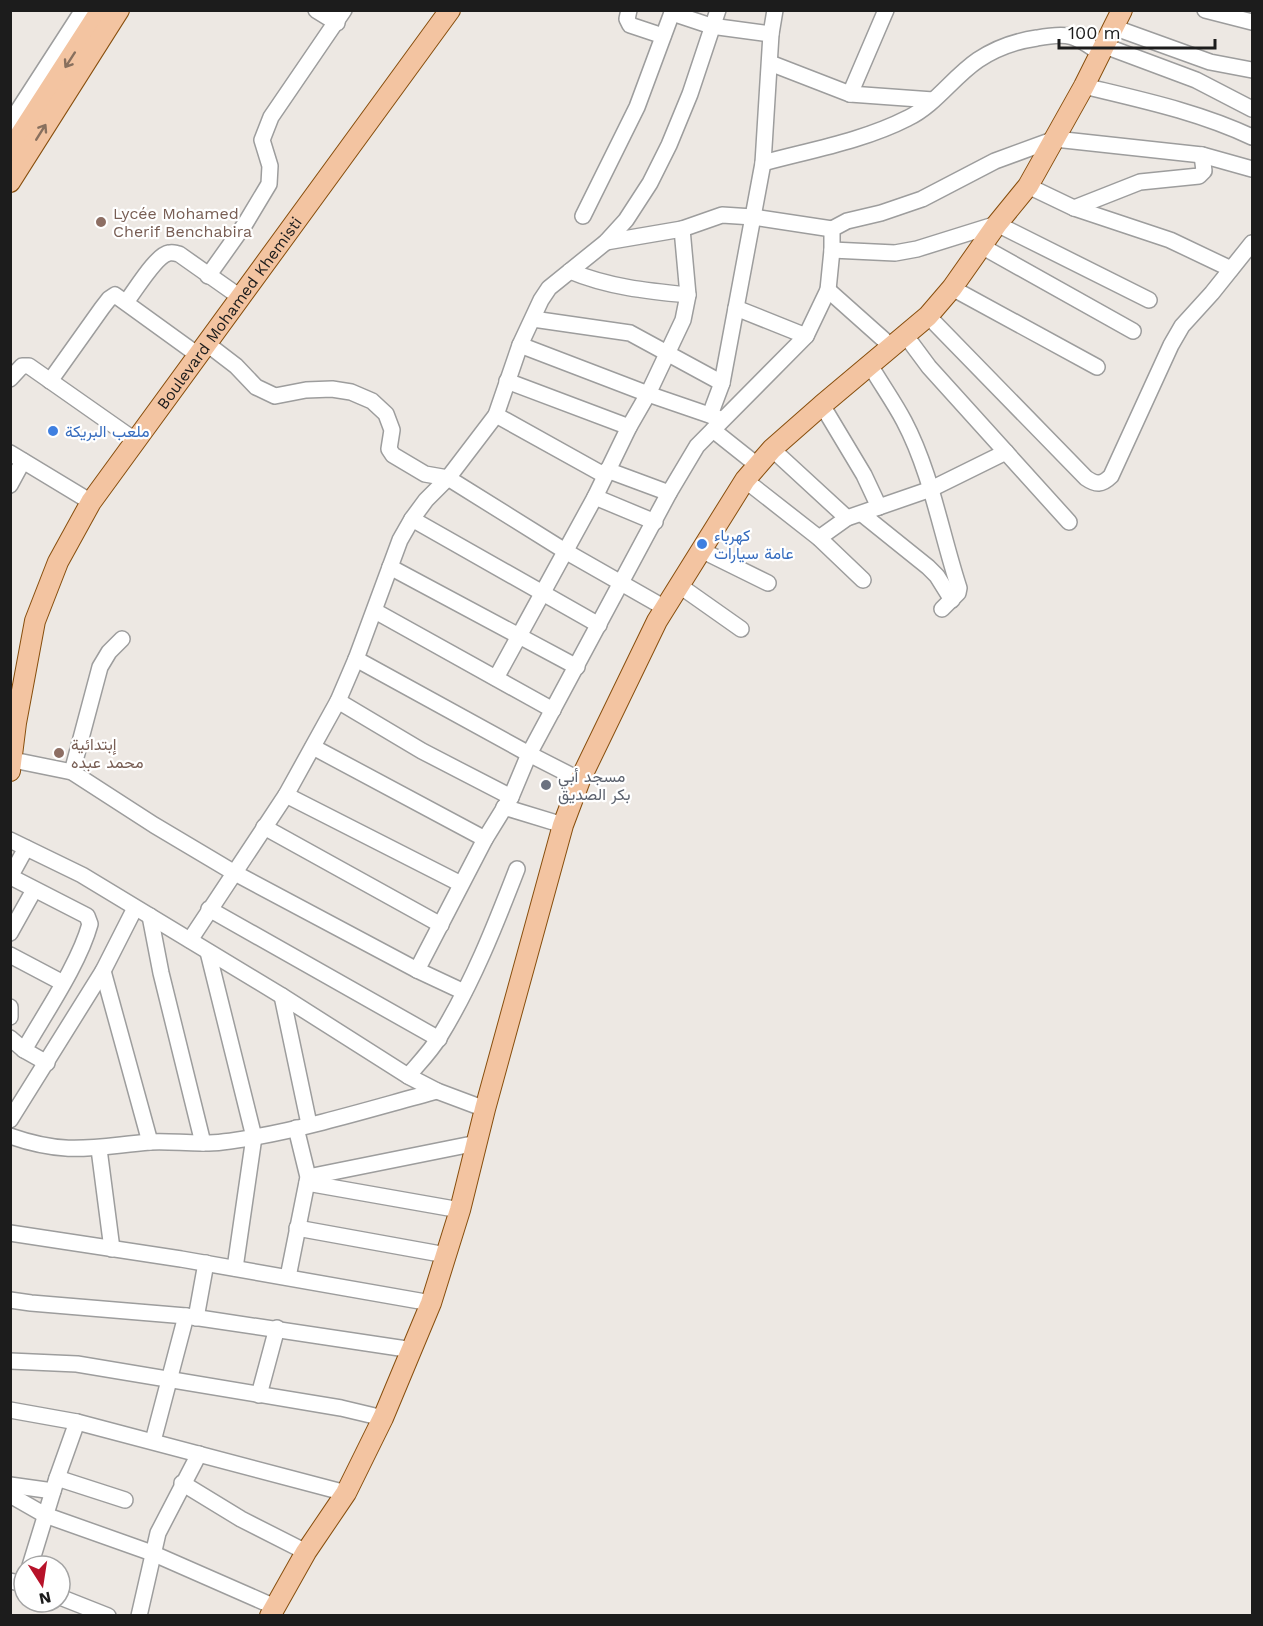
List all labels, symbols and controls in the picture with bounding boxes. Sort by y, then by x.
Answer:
scale bar [1059,12,1215,50]
text: 100 m [1068,22,1121,43]
one-way arrow [63,51,76,68]
one-way arrow [35,124,48,141]
place label: Lycée Mohamed Cherif Benchabira [113,204,252,241]
street label: Boulevard Mohamed Khemisti [152,213,305,413]
marker: Lycée Mohamed Cherif Benchabira [94,215,108,229]
place label: ملعب البريكة [65,422,150,442]
marker: ملعب البريكة [46,424,60,438]
place label: كهرباء عامة سيارات [714,526,794,564]
marker: كهرباء عامة سيارات [695,537,709,551]
place label: إبتدائية محمد عبده [71,735,143,772]
marker: إبتدائية محمد عبده [52,746,66,760]
place label: مسجد أبي بكر الصديق [558,767,630,805]
marker: مسجد أبي بكر الصديق [539,778,553,792]
north arrow [12,1554,72,1614]
text: N [37,1588,53,1609]

